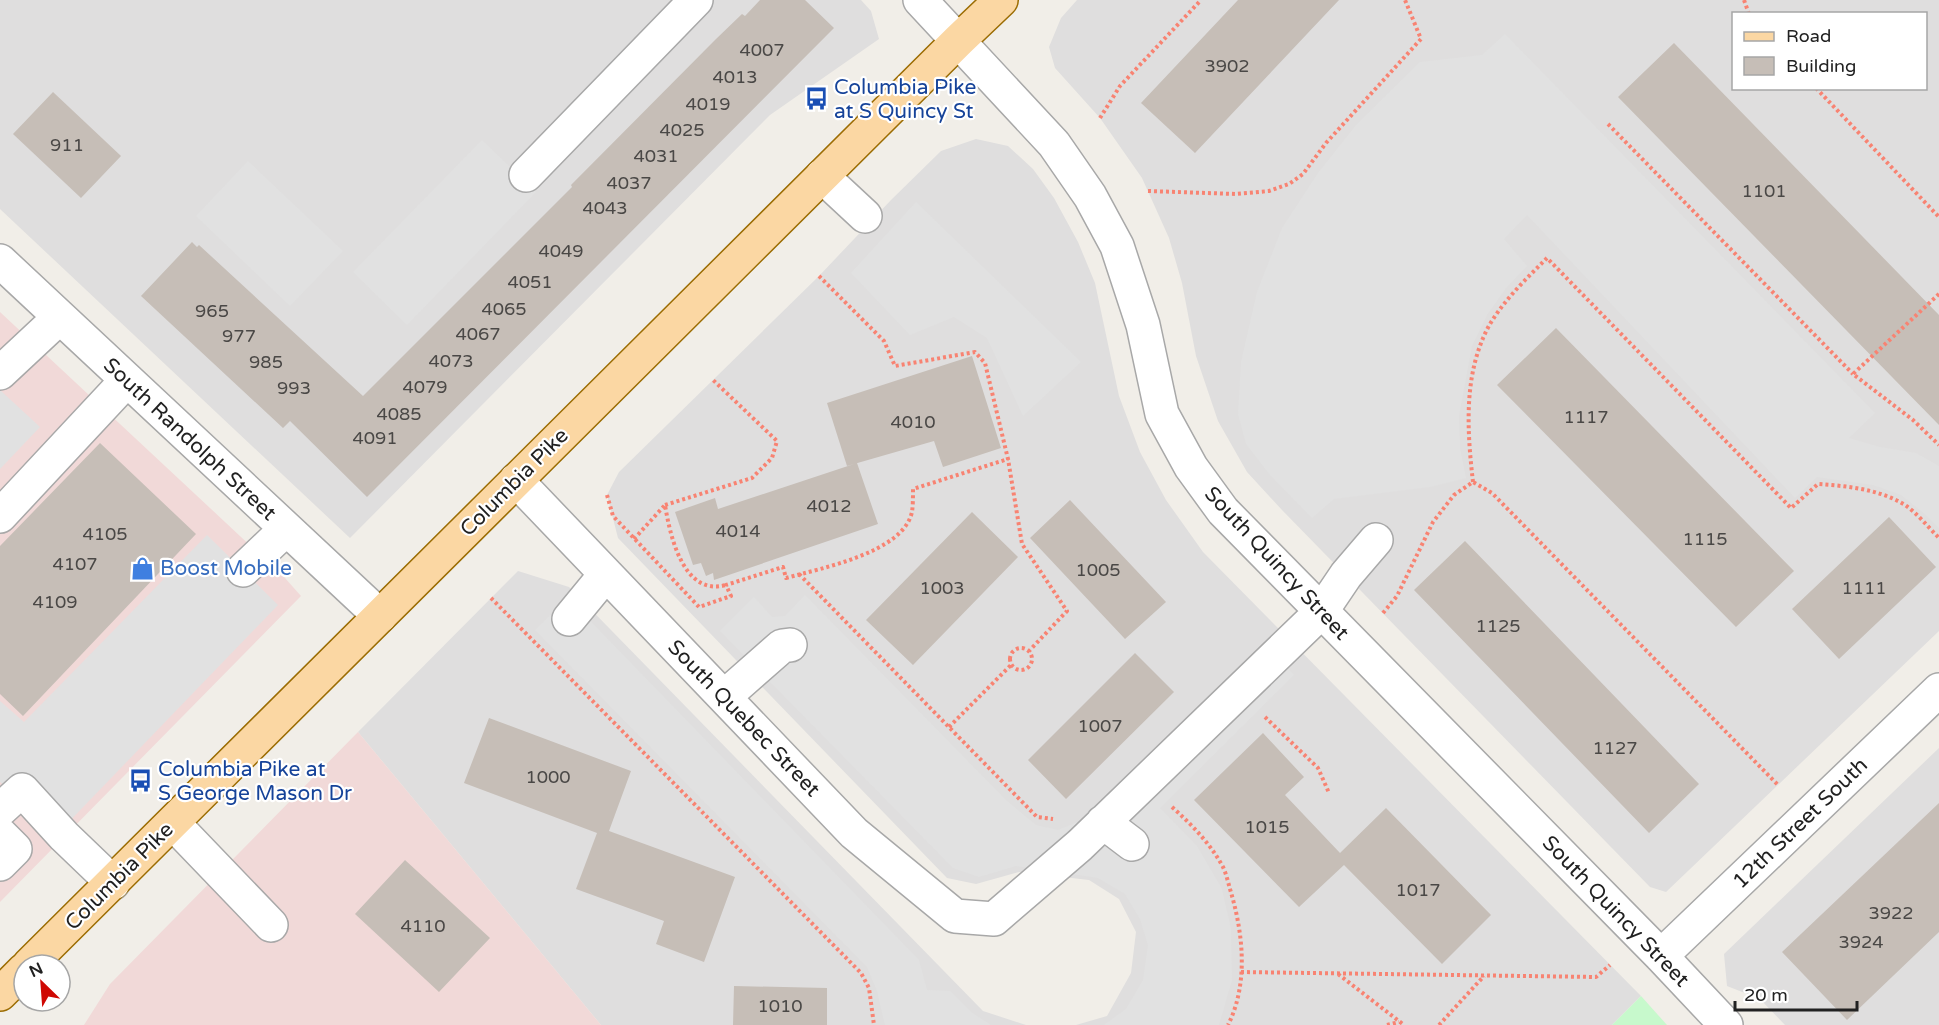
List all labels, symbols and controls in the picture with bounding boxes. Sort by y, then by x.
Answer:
legend [1732,12,1927,90]
text: Road [1786,25,1831,47]
house number: 4007 [739,39,785,61]
house number: 3902 [1204,55,1250,77]
text: Building [1786,55,1856,77]
house number: 4013 [712,66,758,88]
place label: Columbia Pike at S Quincy St [834,75,976,124]
bus stop icon: Columbia Pike at S Quincy St [803,86,829,112]
house number: 4019 [685,93,731,115]
house number: 4025 [659,119,705,141]
house number: 911 [50,134,84,156]
house number: 4031 [633,145,679,167]
house number: 4037 [606,172,652,194]
house number: 1101 [1741,180,1787,202]
house number: 4043 [582,197,628,219]
house number: 4049 [538,240,584,262]
house number: 4051 [507,271,553,293]
house number: 4065 [481,298,527,320]
house number: 965 [195,300,229,322]
house number: 4067 [455,323,501,345]
house number: 977 [222,325,256,347]
house number: 4073 [428,350,474,372]
house number: 985 [249,351,283,373]
street label: South Randolph Street [98,353,281,526]
house number: 4079 [402,376,448,398]
house number: 993 [277,377,311,399]
house number: 4085 [376,403,422,425]
house number: 1117 [1563,406,1609,428]
house number: 4010 [890,411,936,433]
street label: Columbia Pike [455,423,574,542]
house number: 4091 [352,427,398,449]
street label: South Quincy Street [1199,482,1354,645]
house number: 4012 [806,495,852,517]
house number: 4014 [715,520,761,542]
house number: 4105 [82,523,128,545]
house number: 1115 [1682,528,1728,550]
house number: 4107 [52,553,98,575]
shop icon: Boost Mobile [129,555,155,581]
place label: Boost Mobile [160,556,292,581]
house number: 1005 [1075,559,1121,581]
house number: 1003 [919,577,965,599]
house number: 1111 [1841,577,1887,599]
house number: 4109 [32,591,78,613]
house number: 1125 [1475,615,1521,637]
street label: South Quebec Street [662,635,825,802]
house number: 1007 [1077,715,1123,737]
house number: 1127 [1592,737,1638,759]
street label: 12th Street South [1728,753,1873,894]
place label: Columbia Pike at S George Mason Dr [158,757,352,806]
house number: 1000 [525,766,571,788]
bus stop icon: Columbia Pike at S George Mason Dr [127,768,153,794]
house number: 1015 [1244,816,1290,838]
street label: Columbia Pike [60,817,179,936]
street label: South Quincy Street [1537,831,1694,992]
house number: 1017 [1395,879,1441,901]
house number: 3922 [1868,902,1914,924]
house number: 4110 [400,915,446,937]
house number: 3924 [1838,931,1884,953]
north arrow [12,953,72,1013]
text: N [26,959,46,982]
scale bar [1735,974,1856,1012]
text: 20 m [1744,984,1788,1006]
house number: 1010 [757,995,803,1017]

